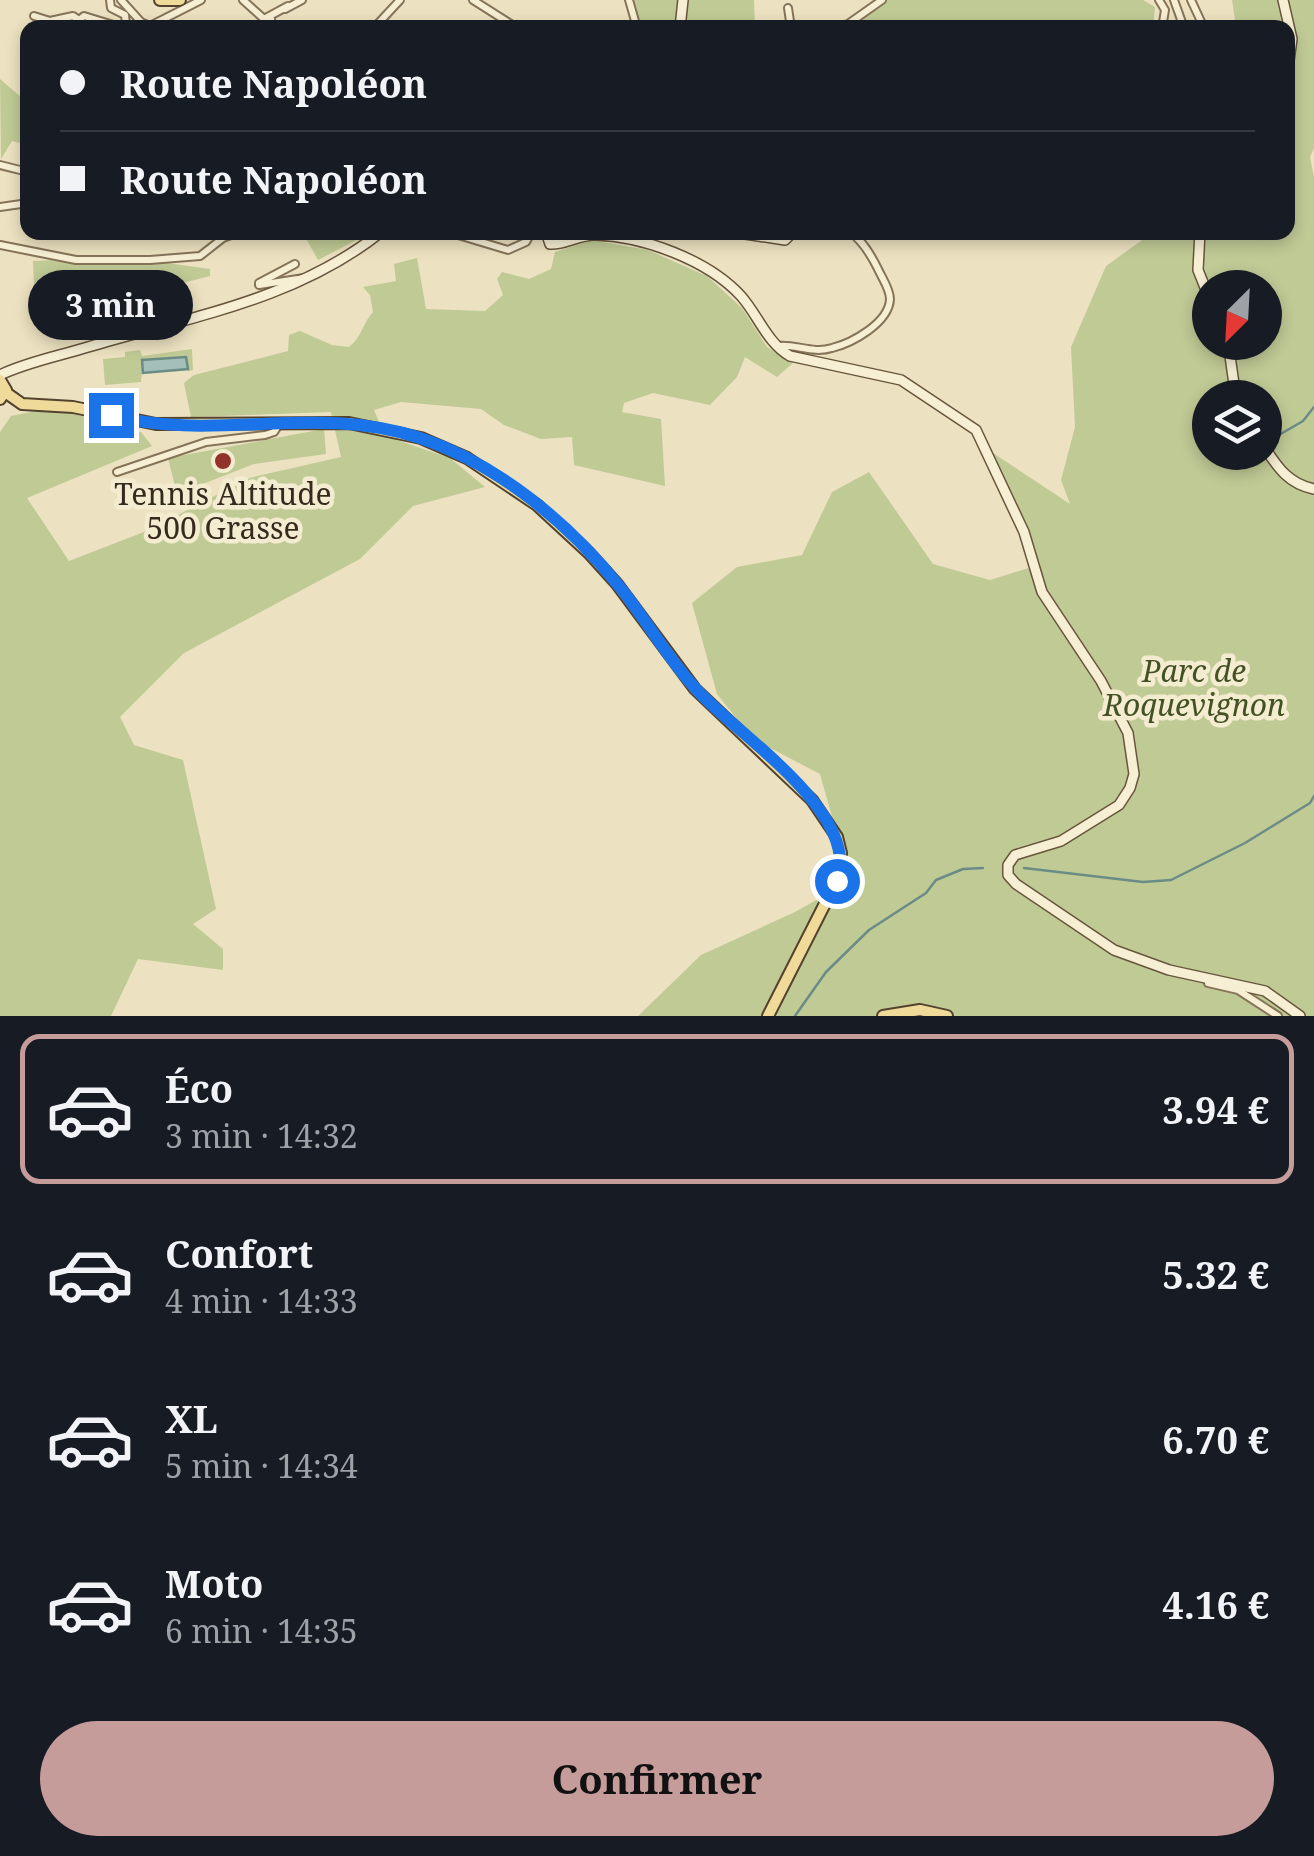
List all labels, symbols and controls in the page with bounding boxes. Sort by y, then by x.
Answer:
text: Route Napoléon [120,57,427,109]
text: Route Napoléon [120,153,427,205]
callout: 3 min [28,270,194,340]
north arrow [1192,270,1282,360]
map controls [1192,270,1282,470]
text: 3 min [65,283,156,326]
button: layers [1192,380,1282,470]
route end [89,393,134,438]
marker: Tennis Altitude 500 Grasse [212,450,234,472]
place label: Tennis Altitude 500 Grasse [114,473,332,548]
park label: Parc de Roquevignon [1102,650,1285,725]
route start [815,859,860,904]
text: Éco [165,1062,233,1114]
icon: car [45,1064,135,1154]
text: 3.94 € [1162,1083,1269,1135]
text: 3 min · 14:32 [165,1114,358,1157]
text: Confort [165,1227,313,1279]
icon: car [45,1229,135,1319]
text: 5.32 € [1162,1248,1269,1300]
text: 4 min · 14:33 [165,1279,358,1322]
text: XL [165,1392,218,1444]
icon: car [45,1394,135,1484]
text: 6.70 € [1162,1413,1269,1465]
text: 5 min · 14:34 [165,1444,358,1487]
text: Moto [165,1557,263,1609]
icon: car [45,1559,135,1649]
text: 4.16 € [1162,1578,1269,1630]
text: 6 min · 14:35 [165,1609,358,1652]
button: Confirmer [40,1721,1274,1836]

